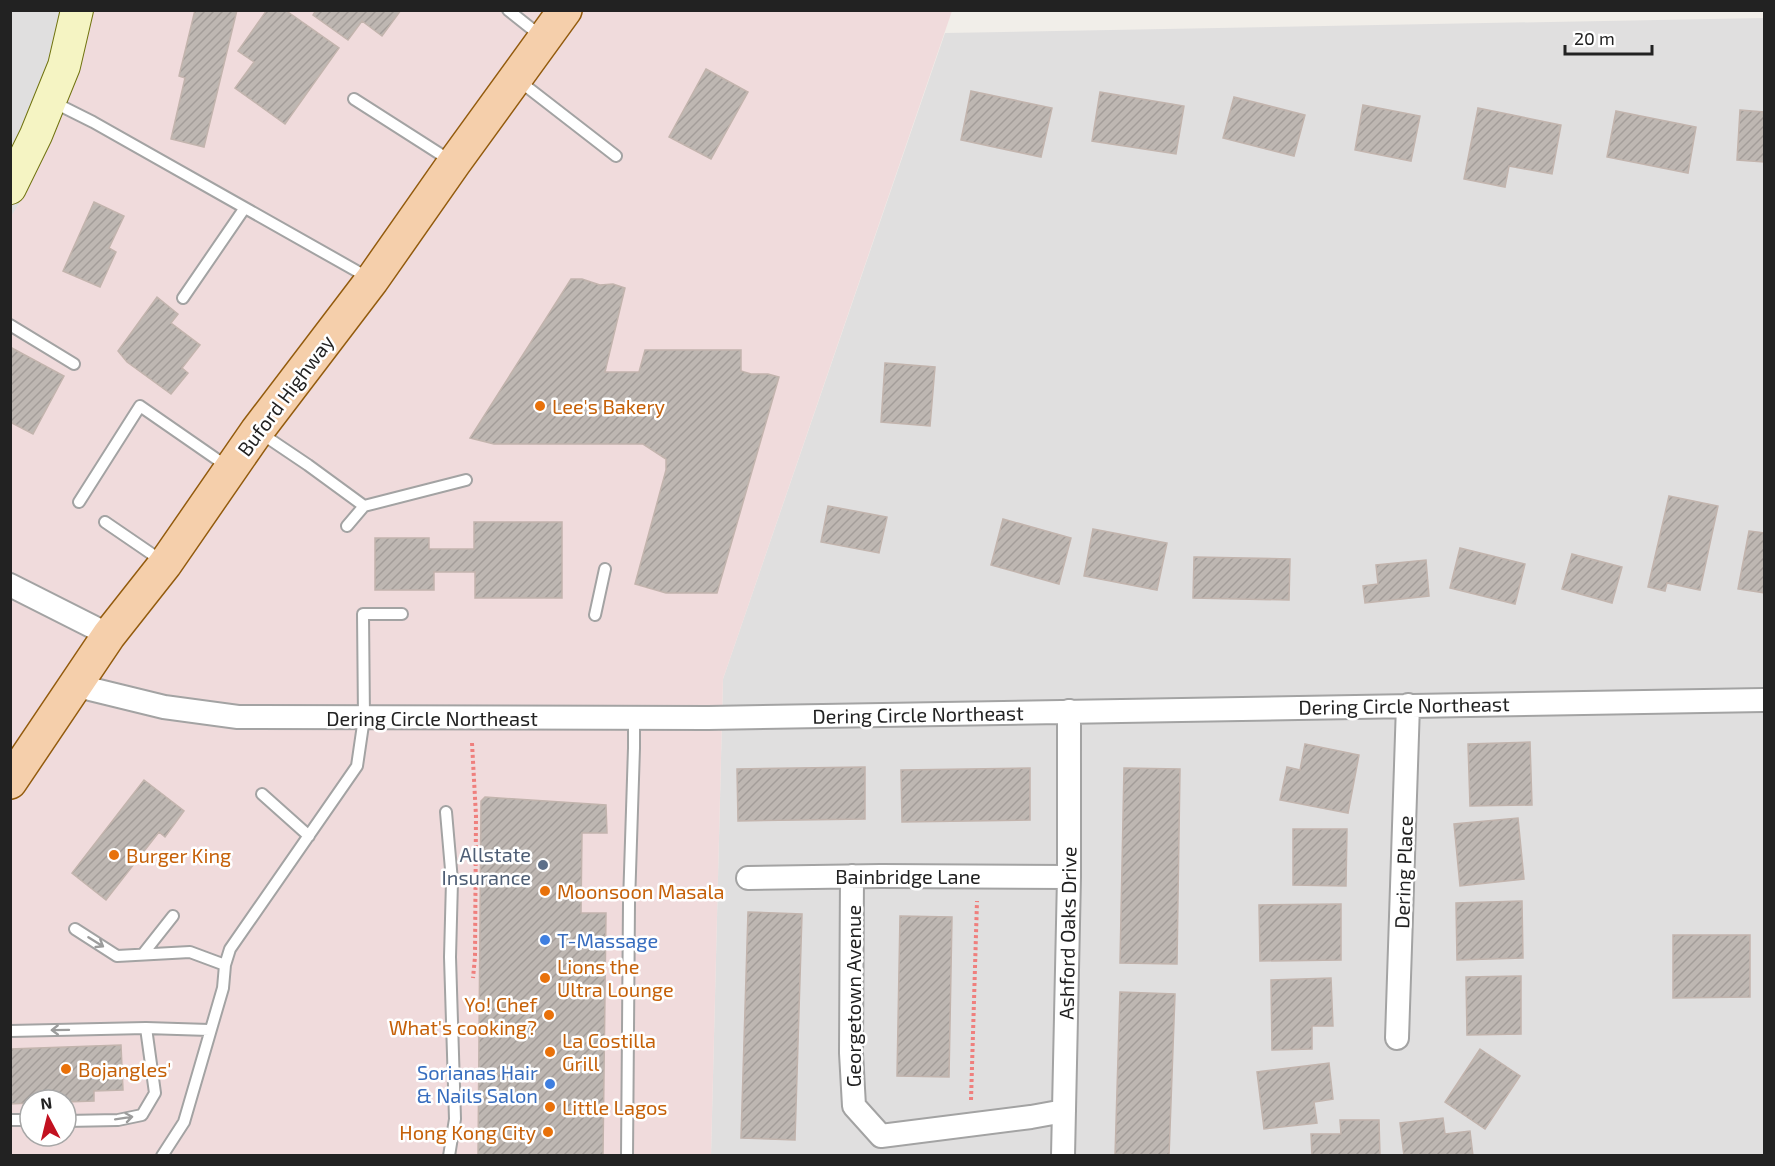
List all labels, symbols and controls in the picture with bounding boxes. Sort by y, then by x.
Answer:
scale bar [1565,18,1652,56]
text: 20 m [1574,27,1615,49]
street label: Buford Highway [232,329,339,460]
place label: Lee's Bakery [552,394,665,418]
marker: Lee's Bakery [533,399,547,413]
street label: Dering Circle Northeast [1298,691,1510,719]
street label: Dering Circle Northeast [812,700,1024,728]
street label: Dering Circle Northeast [326,706,538,730]
street label: Dering Place [1389,815,1417,929]
place label: Allstate Insurance [442,842,531,889]
place label: Burger King [126,843,231,867]
street label: Ashford Oaks Drive [1053,846,1081,1020]
marker: Burger King [107,848,121,862]
marker: Allstate Insurance [536,858,550,872]
street label: Bainbridge Lane [835,864,981,888]
place label: Moonsoon Masala [557,879,724,903]
marker: Moonsoon Masala [538,884,552,898]
street label: Georgetown Avenue [841,905,865,1087]
place label: T-Massage [557,928,658,952]
marker: T-Massage [538,933,552,947]
one-way arrow [87,937,104,949]
place label: Lions the Ultra Lounge [557,954,674,1001]
marker: Lions the Ultra Lounge [538,971,552,985]
place label: Yo! Chef What's cooking? [389,992,537,1039]
marker: Yo! Chef What's cooking? [542,1008,556,1022]
one-way arrow [51,1024,70,1036]
place label: La Costilla Grill [562,1028,656,1075]
marker: La Costilla Grill [543,1045,557,1059]
place label: Bojangles' [78,1057,172,1081]
place label: Sorianas Hair & Nails Salon [416,1060,538,1107]
marker: Bojangles' [59,1062,73,1076]
marker: Sorianas Hair & Nails Salon [543,1077,557,1091]
north arrow [18,1088,78,1148]
text: N [39,1092,53,1113]
place label: Little Lagos [562,1095,667,1119]
marker: Little Lagos [543,1100,557,1114]
one-way arrow [114,1113,134,1124]
place label: Hong Kong City [399,1120,536,1144]
marker: Hong Kong City [541,1125,555,1139]

